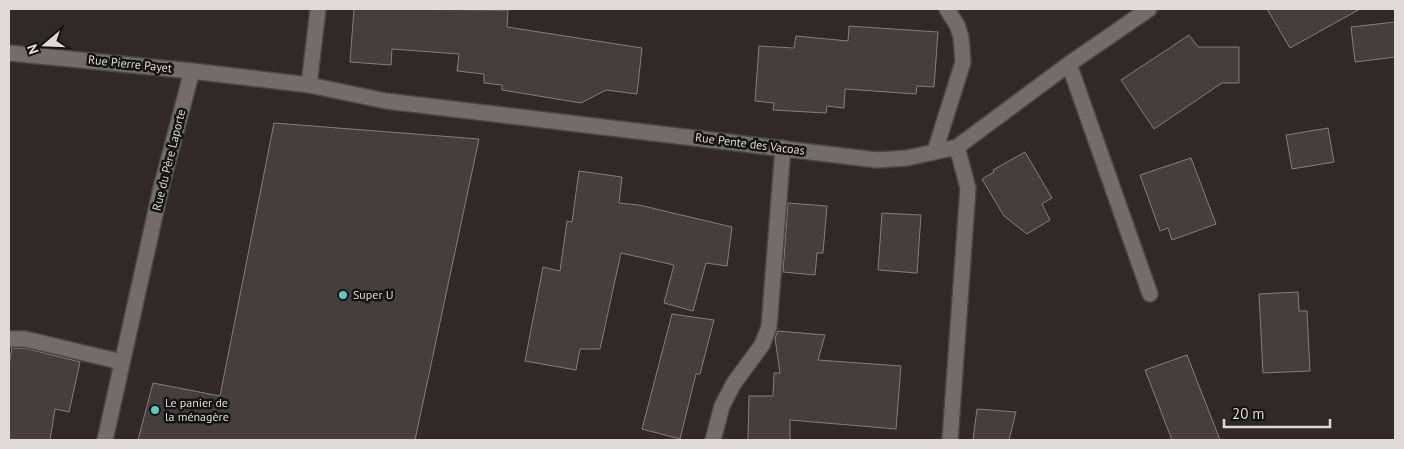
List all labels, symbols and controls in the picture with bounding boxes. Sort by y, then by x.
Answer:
north arrow [20,20,70,70]
text: N [23,42,43,57]
street label: Rue Pierre Payet [87,52,173,75]
street label: Rue du Père Laporte [149,108,188,212]
street label: Rue Pente des Vacoas [694,129,806,158]
place label: Super U [353,287,394,302]
marker: Super U [337,289,349,301]
place label: Le panier de la ménagère [165,395,229,424]
scale bar [1224,396,1330,428]
marker: Le panier de la ménagère [149,404,161,416]
text: 20 m [1232,404,1265,423]

